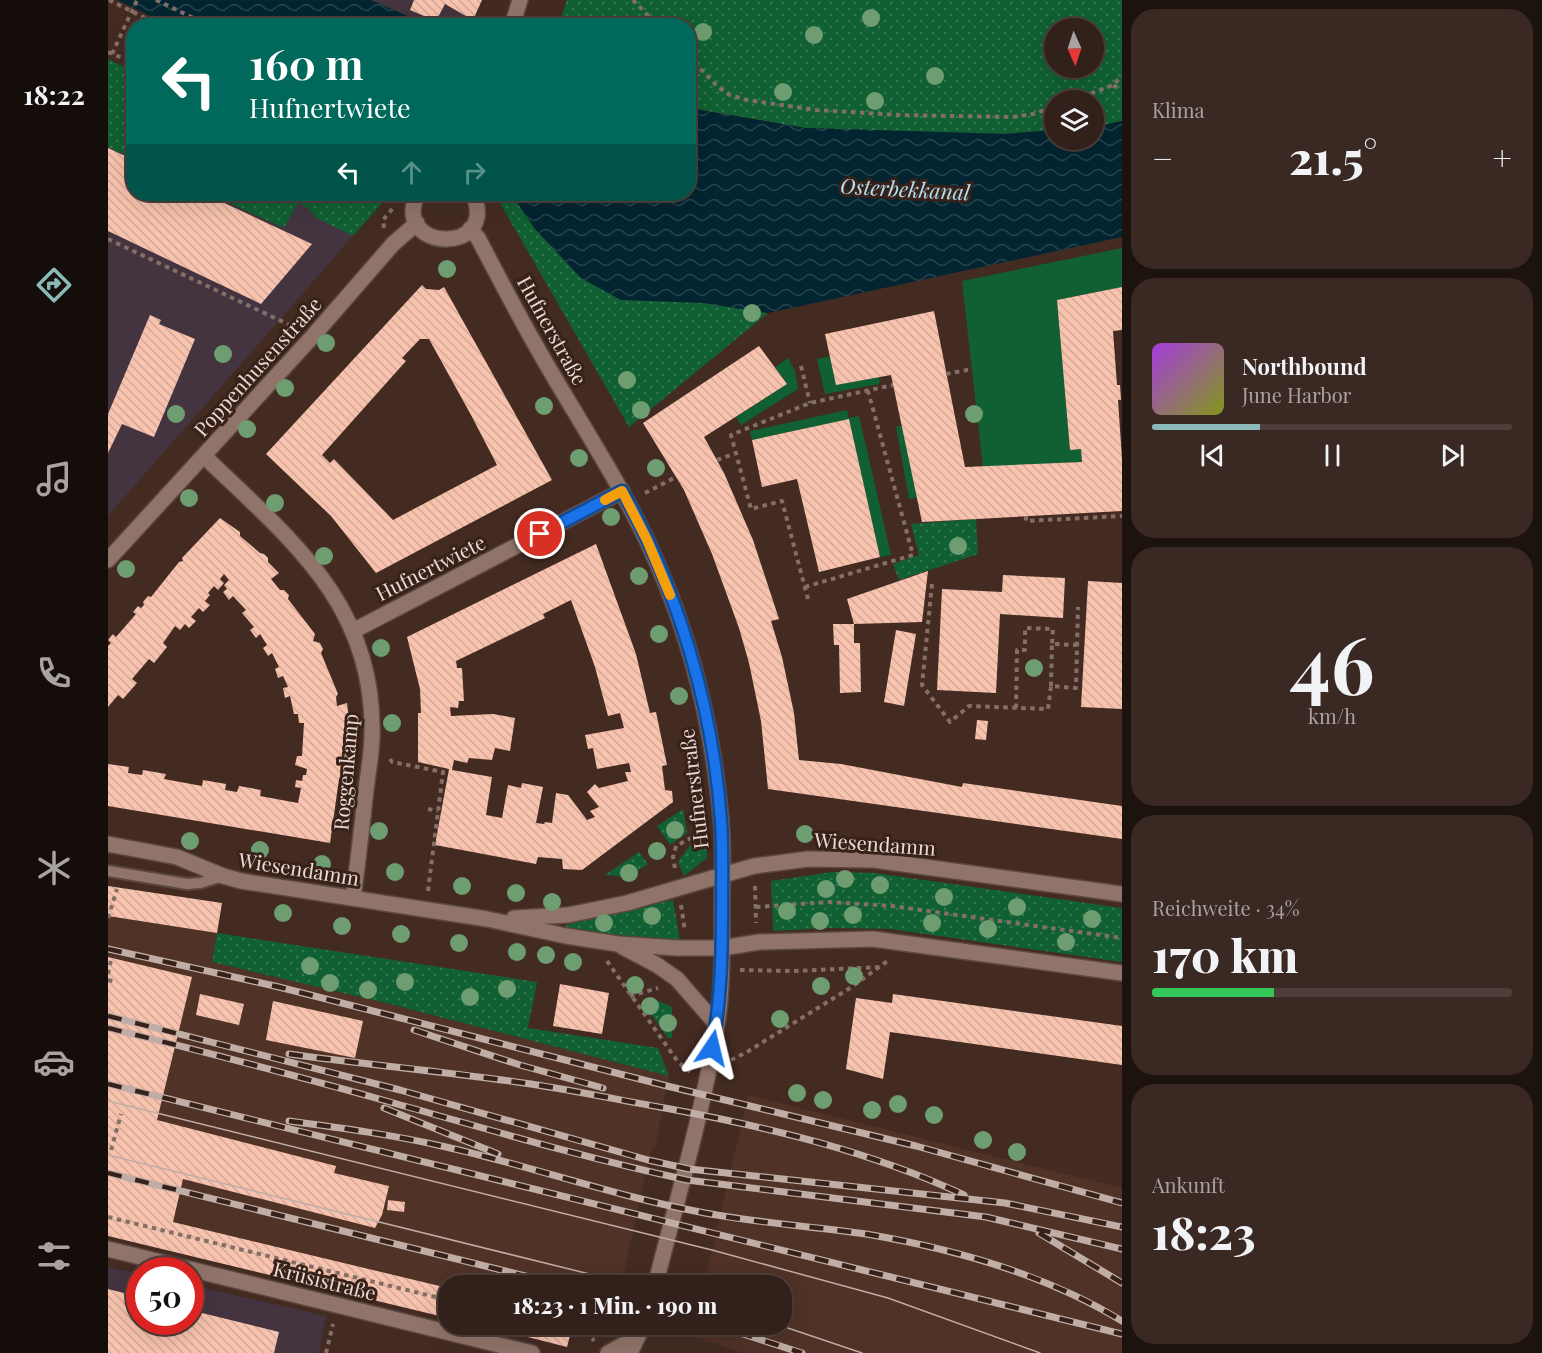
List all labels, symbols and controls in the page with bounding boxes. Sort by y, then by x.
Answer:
north arrow [1044,18,1104,78]
map controls [1044,18,1104,150]
text: 160 m [249,35,364,91]
icon: left [150,42,228,120]
text: 18:22 [23,76,85,112]
text: Hufnertwiete [249,89,411,125]
button: layers [1044,90,1104,150]
text: Klima [1152,96,1204,123]
text: 21.5° [1289,126,1377,186]
text: − [1152,135,1173,179]
text: + [1493,135,1512,179]
icon: left [332,156,365,189]
icon: ahead [395,156,428,189]
icon: right [458,156,491,189]
water label: Osterbekkanal [840,171,972,205]
icon: directions [33,264,75,306]
street label: Hufnerstraße [512,271,594,389]
street label: Poppenhusenstraße [187,291,327,441]
text: Northbound [1242,351,1367,381]
text: June Harbor [1242,381,1352,408]
icon: previous [1196,439,1229,472]
icon: pause [1316,439,1349,472]
icon: next [1436,439,1469,472]
icon: music [33,458,75,500]
pin [514,508,565,559]
icon: arrive [523,517,556,550]
street label: Hufnertwiete [370,528,490,606]
text: 46 [1290,611,1374,715]
icon: phone [33,652,75,694]
text: km/h [1308,702,1356,729]
street label: Roggenkamp [326,713,364,831]
street label: Hufnerstraße [672,727,714,851]
street label: Wiesendamm [812,825,937,861]
street label: Wiesendamm [236,845,361,891]
icon: climate [33,847,75,889]
text: Reichweite · 34% [1152,894,1300,921]
text: 170 km [1152,924,1298,984]
position arrow [680,1016,744,1080]
icon: car [33,1041,75,1083]
text: Ankunft [1152,1171,1225,1198]
text: 18:23 [1152,1201,1255,1261]
icon: filters [33,1235,75,1277]
street label: Krüsistraße [271,1254,379,1306]
speed limit sign: 50 [126,1257,204,1335]
text: 18:23 · 1 Min. · 190 m [513,1290,717,1320]

